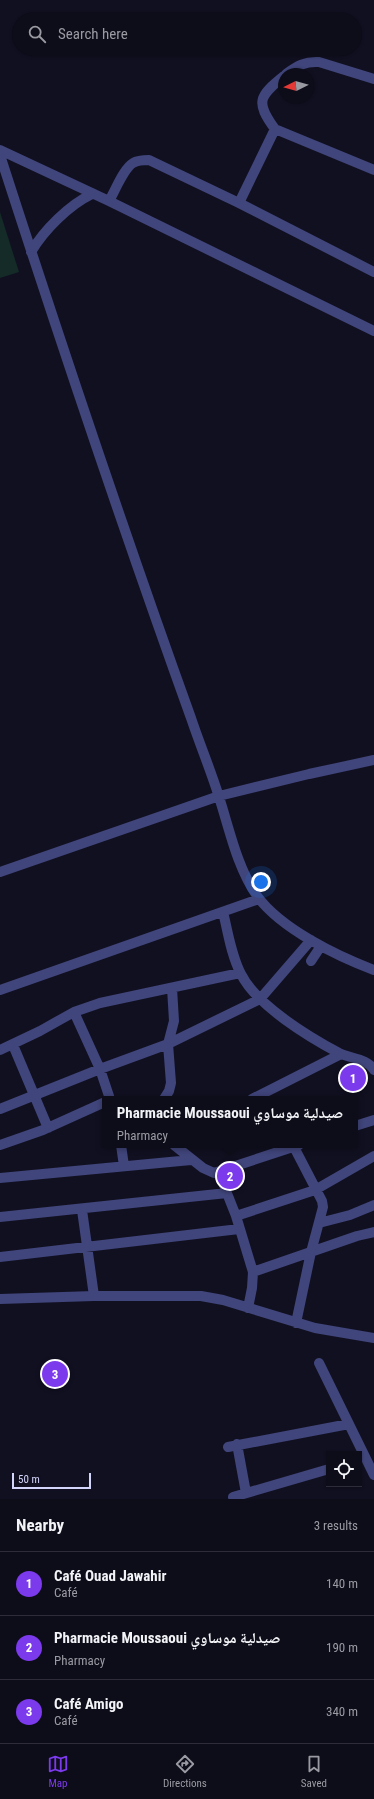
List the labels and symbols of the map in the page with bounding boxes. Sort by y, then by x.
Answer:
north arrow [278,68,314,104]
your location [251,872,271,892]
pin: 1 [340,1063,366,1093]
pin: 2 [217,1161,243,1191]
pin: 3 [42,1359,68,1389]
scale bar [12,1471,91,1490]

